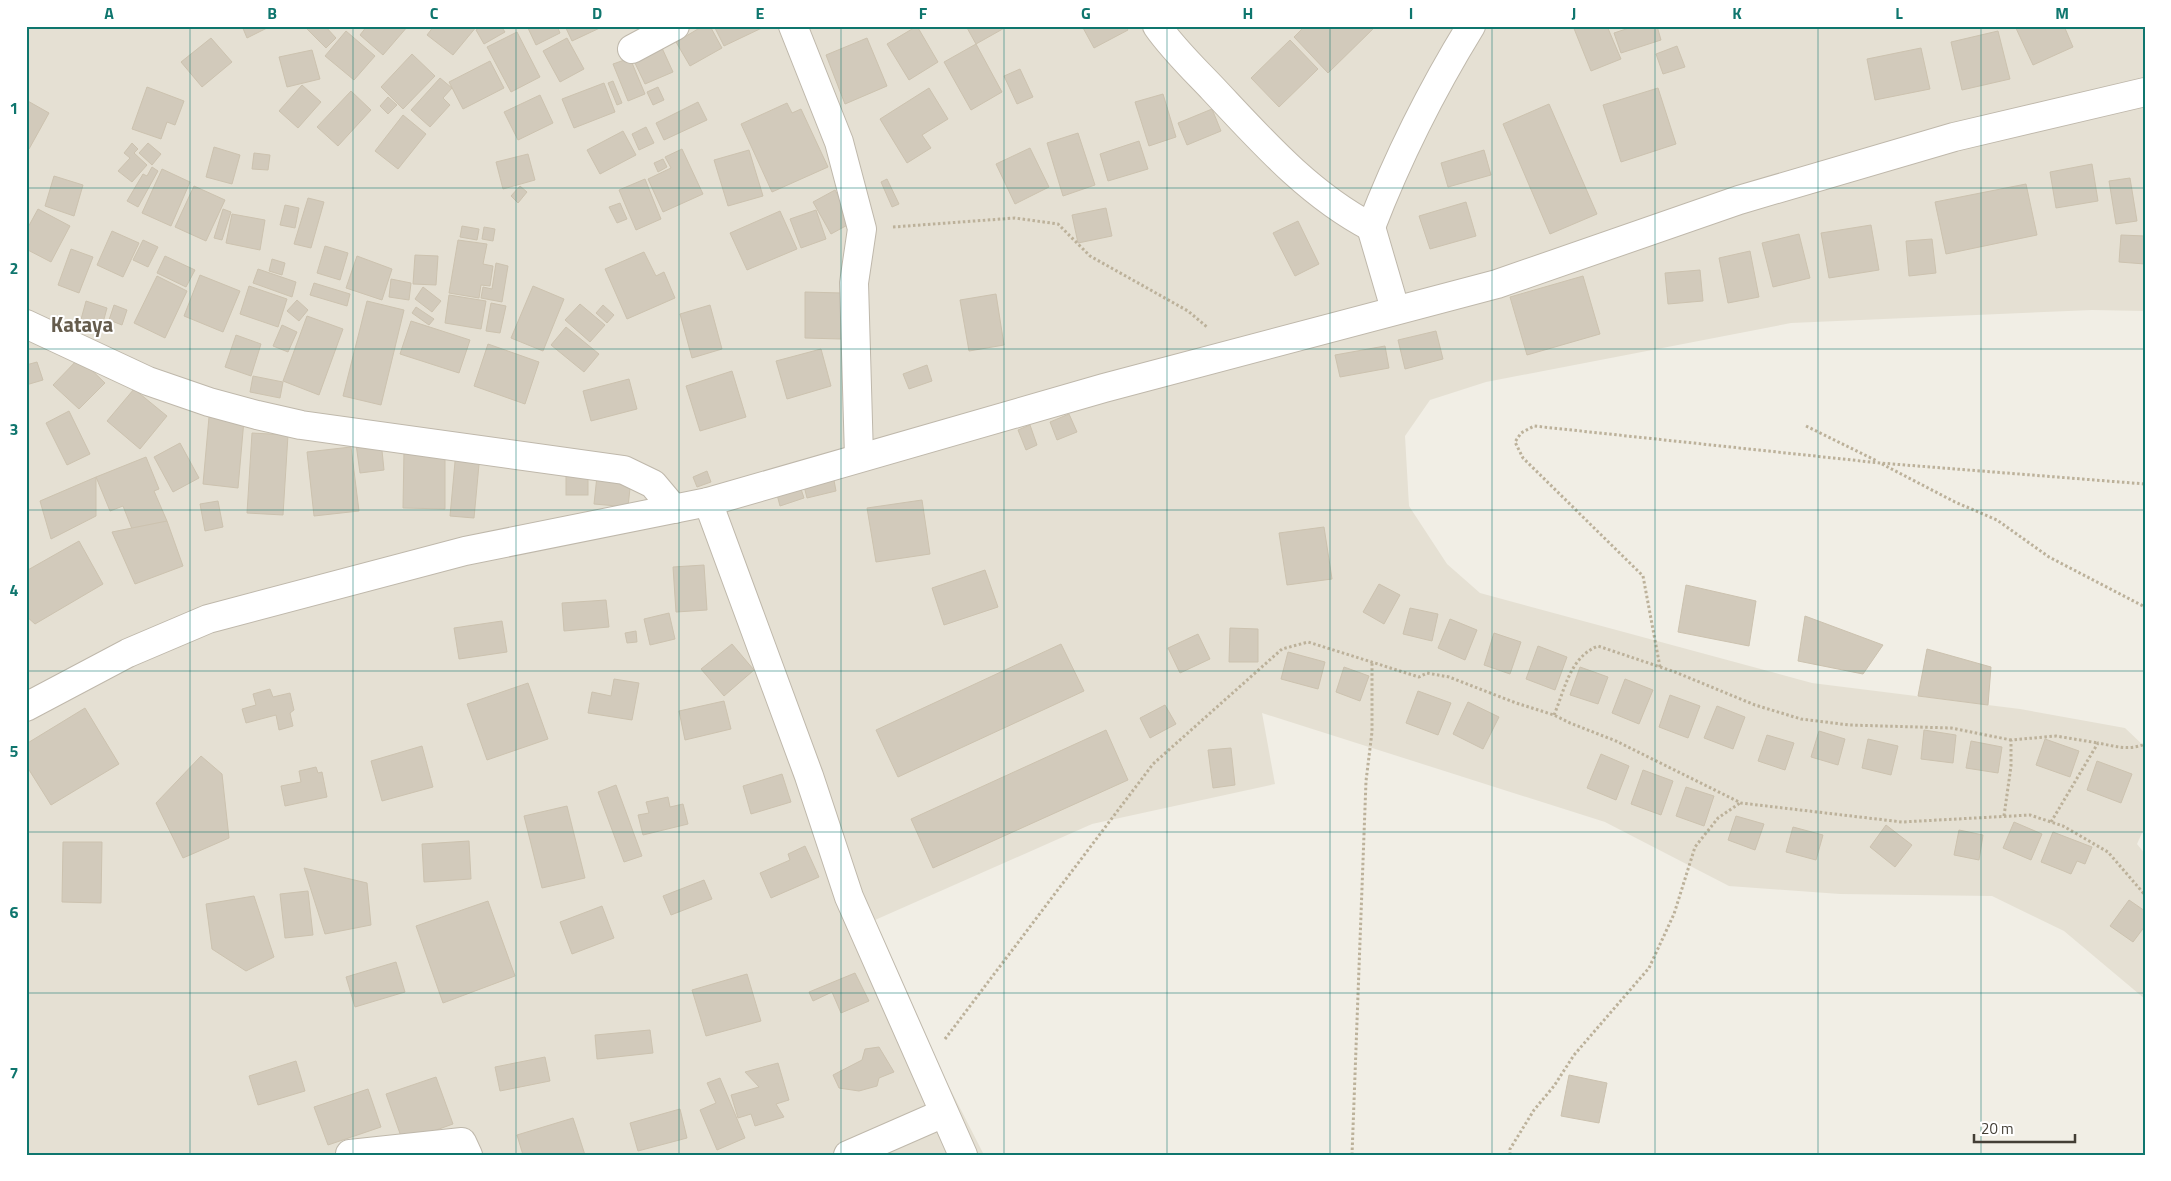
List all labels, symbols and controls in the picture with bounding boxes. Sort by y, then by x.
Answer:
text: A [104,1,114,25]
text: B [267,1,277,25]
text: C [430,1,439,25]
text: D [592,1,602,25]
text: E [756,1,765,25]
text: F [919,1,928,25]
text: G [1081,1,1091,25]
text: H [1243,1,1253,25]
text: I [1409,1,1413,25]
text: J [1572,1,1576,25]
text: K [1732,1,1742,25]
text: L [1895,1,1903,25]
text: M [2055,1,2069,25]
text: 1 [10,96,18,120]
text: 2 [10,256,18,280]
district label: Kataya [51,308,113,340]
text: 3 [10,417,18,441]
text: 4 [10,578,19,602]
text: 5 [10,739,19,763]
text: 6 [10,900,19,924]
text: 7 [10,1061,18,1085]
scale bar [1974,1111,2075,1143]
text: 20 m [1981,1117,2014,1140]

